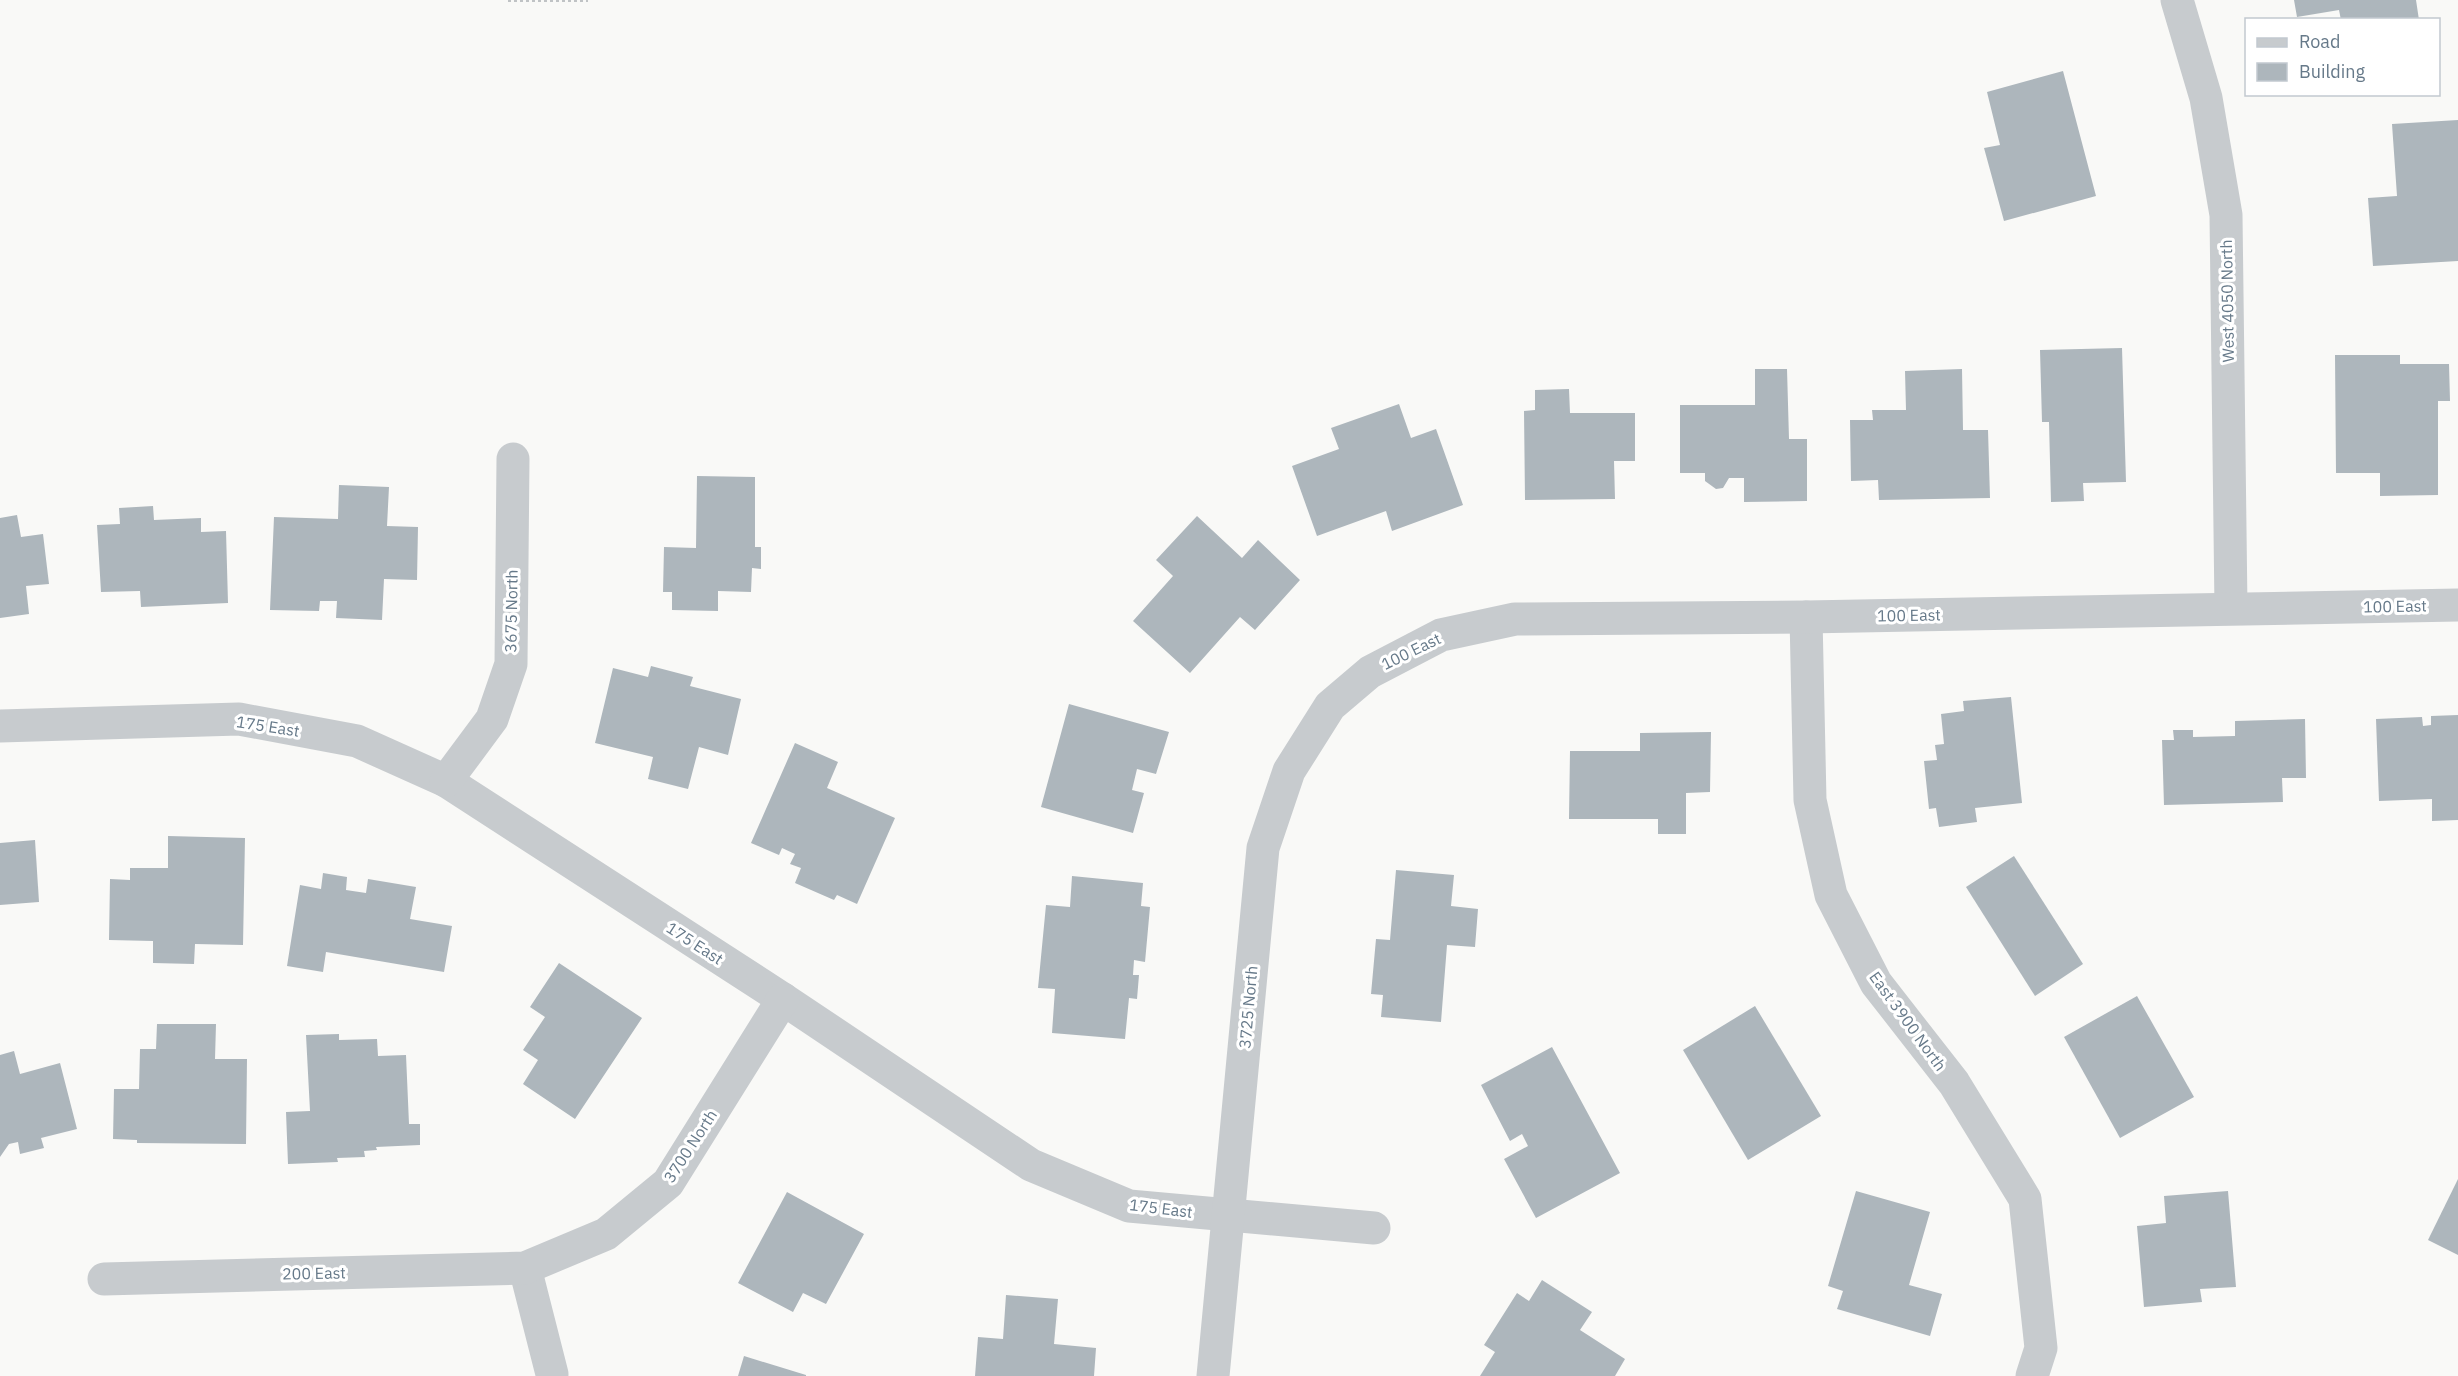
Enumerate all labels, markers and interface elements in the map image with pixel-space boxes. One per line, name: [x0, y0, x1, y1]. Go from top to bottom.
legend: [2245, 18, 2440, 96]
text: Road: [2299, 30, 2340, 53]
text: Building: [2299, 60, 2366, 83]
street label: West 4050 North: [2216, 239, 2238, 363]
street label: 3675 North: [500, 569, 522, 653]
street label: 100 East: [2363, 595, 2427, 617]
street label: 100 East: [1877, 604, 1941, 626]
street label: 100 East: [1378, 628, 1444, 674]
street label: 175 East: [235, 711, 301, 741]
street label: 175 East: [663, 917, 727, 969]
street label: 3725 North: [1234, 965, 1262, 1049]
street label: East 3900 North: [1865, 967, 1951, 1075]
street label: 3700 North: [659, 1106, 721, 1186]
street label: 175 East: [1128, 1194, 1194, 1222]
street label: 200 East: [282, 1262, 346, 1284]

